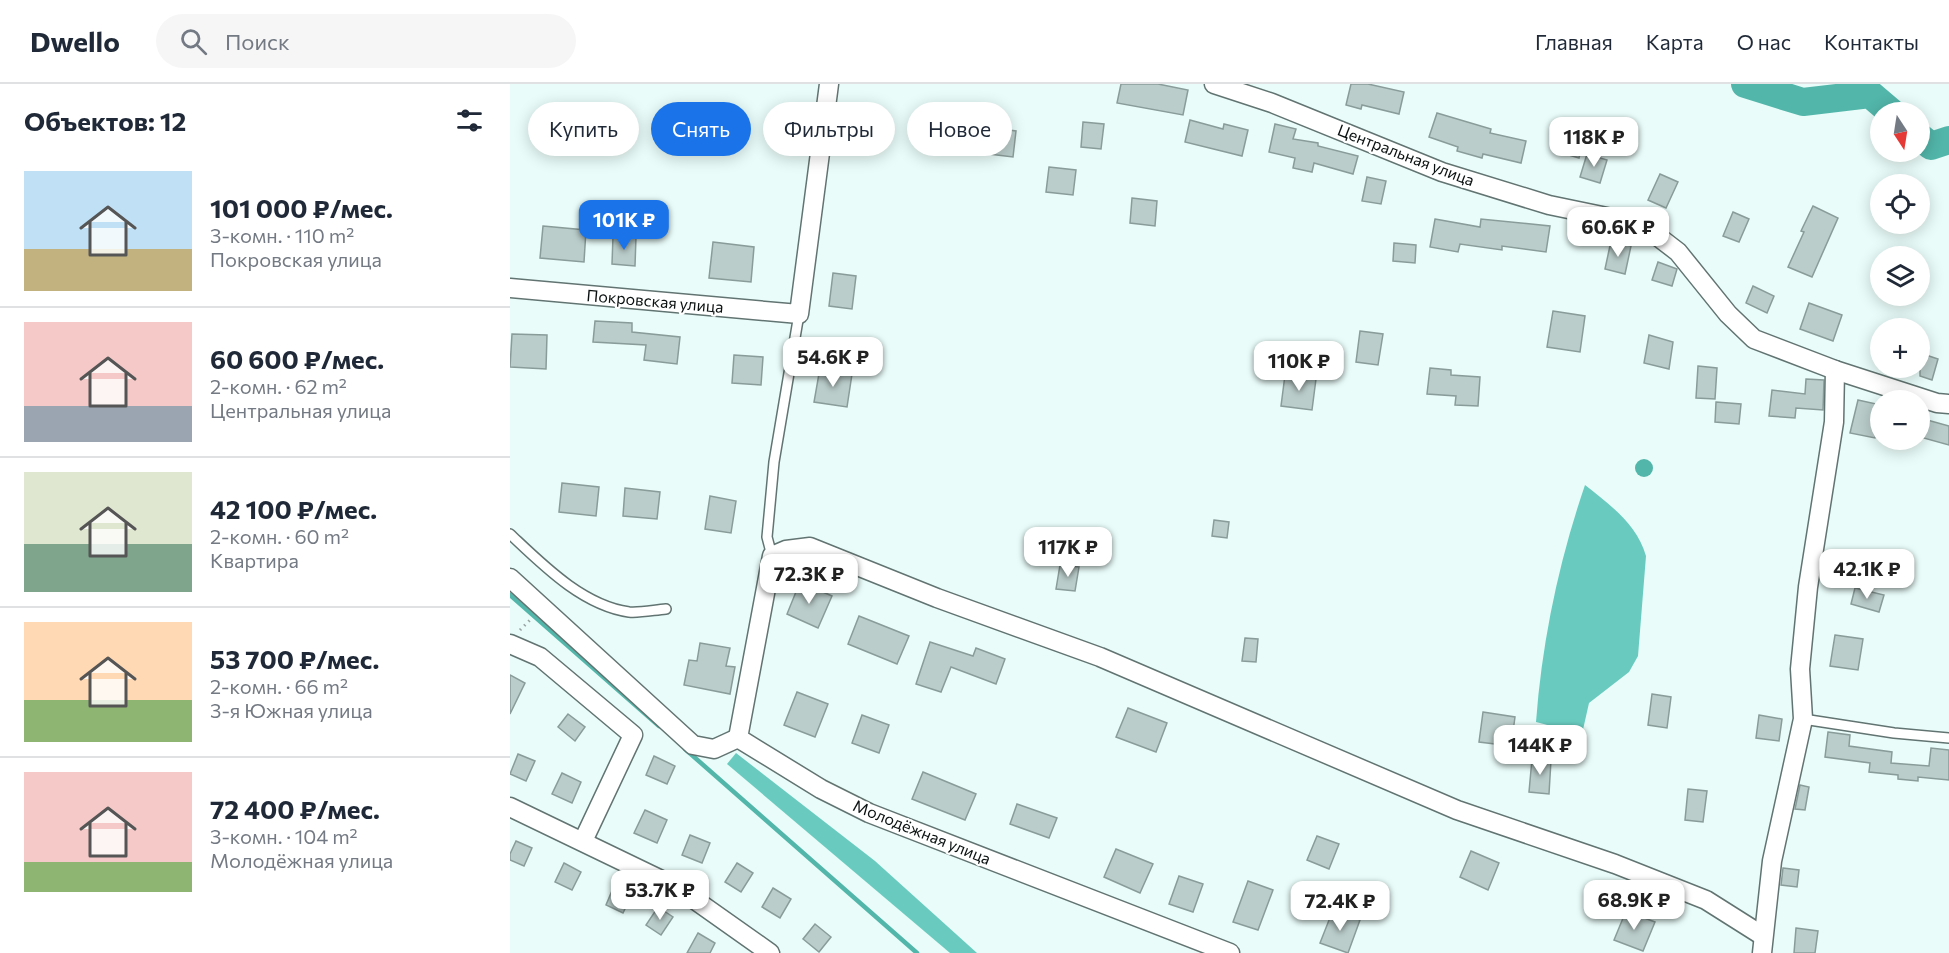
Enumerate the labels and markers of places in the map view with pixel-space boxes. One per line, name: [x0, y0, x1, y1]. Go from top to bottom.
pin: 118K ₽: [1545, 117, 1643, 168]
pin: 101K ₽: [575, 200, 673, 251]
pin: 60.6K ₽: [1563, 207, 1673, 258]
pin: 54.6K ₽: [778, 337, 888, 388]
pin: 110K ₽: [1250, 341, 1348, 392]
pin: 117K ₽: [1019, 527, 1117, 578]
pin: 42.1K ₽: [1812, 549, 1922, 600]
pin: 72.3K ₽: [754, 554, 864, 605]
pin: 144K ₽: [1491, 725, 1589, 776]
pin: 53.7K ₽: [605, 870, 715, 921]
pin: 68.9K ₽: [1579, 880, 1689, 931]
pin: 72.4K ₽: [1285, 881, 1395, 932]

